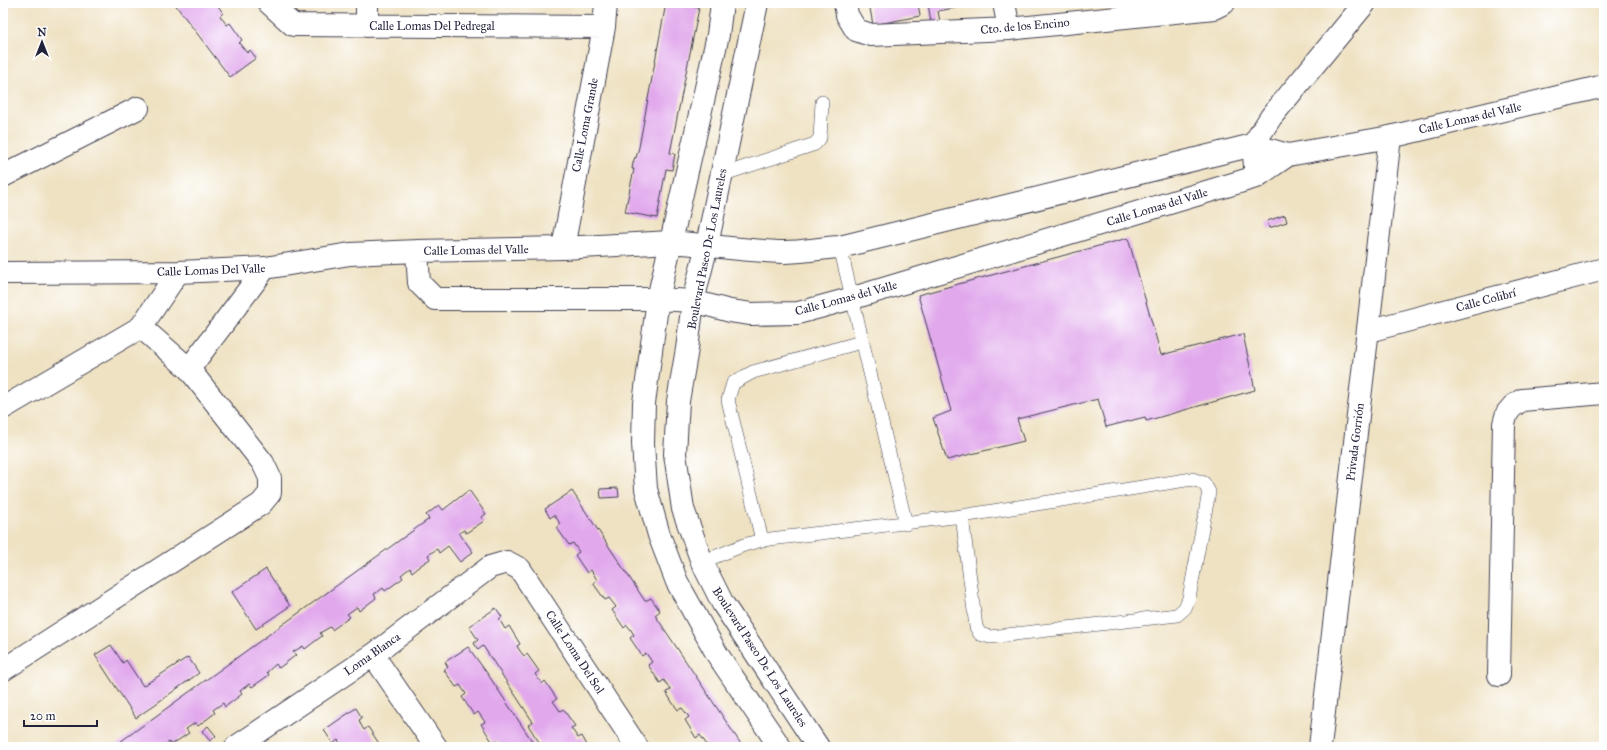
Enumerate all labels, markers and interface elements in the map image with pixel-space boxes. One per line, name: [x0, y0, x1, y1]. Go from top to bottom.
street label: Cto. de los Encino: [980, 15, 1070, 37]
street label: Calle Lomas Del Pedregal: [369, 19, 496, 34]
north arrow: [22, 22, 62, 62]
text: N: [37, 26, 47, 39]
street label: Calle Loma Grande: [569, 77, 601, 173]
street label: Calle Lomas del Valle: [1417, 99, 1523, 137]
street label: Boulevard Paseo De Los Laureles: [685, 167, 729, 331]
street label: Calle Lomas del Valle: [1105, 185, 1209, 229]
street label: Calle Lomas del Valle: [423, 242, 529, 258]
street label: Calle Lomas Del Valle: [156, 261, 266, 279]
street label: Calle Lomas del Valle: [793, 278, 899, 318]
street label: Calle Colibrí: [1454, 285, 1518, 315]
street label: Privada Gorrión: [1343, 402, 1367, 482]
street label: Boulevard Paseo De Los Laureles: [710, 585, 810, 729]
street label: Calle Loma Del Sol: [543, 608, 608, 697]
street label: Loma Blanca: [341, 629, 404, 679]
scale bar: [24, 702, 97, 728]
text: 20 m: [30, 709, 56, 723]

